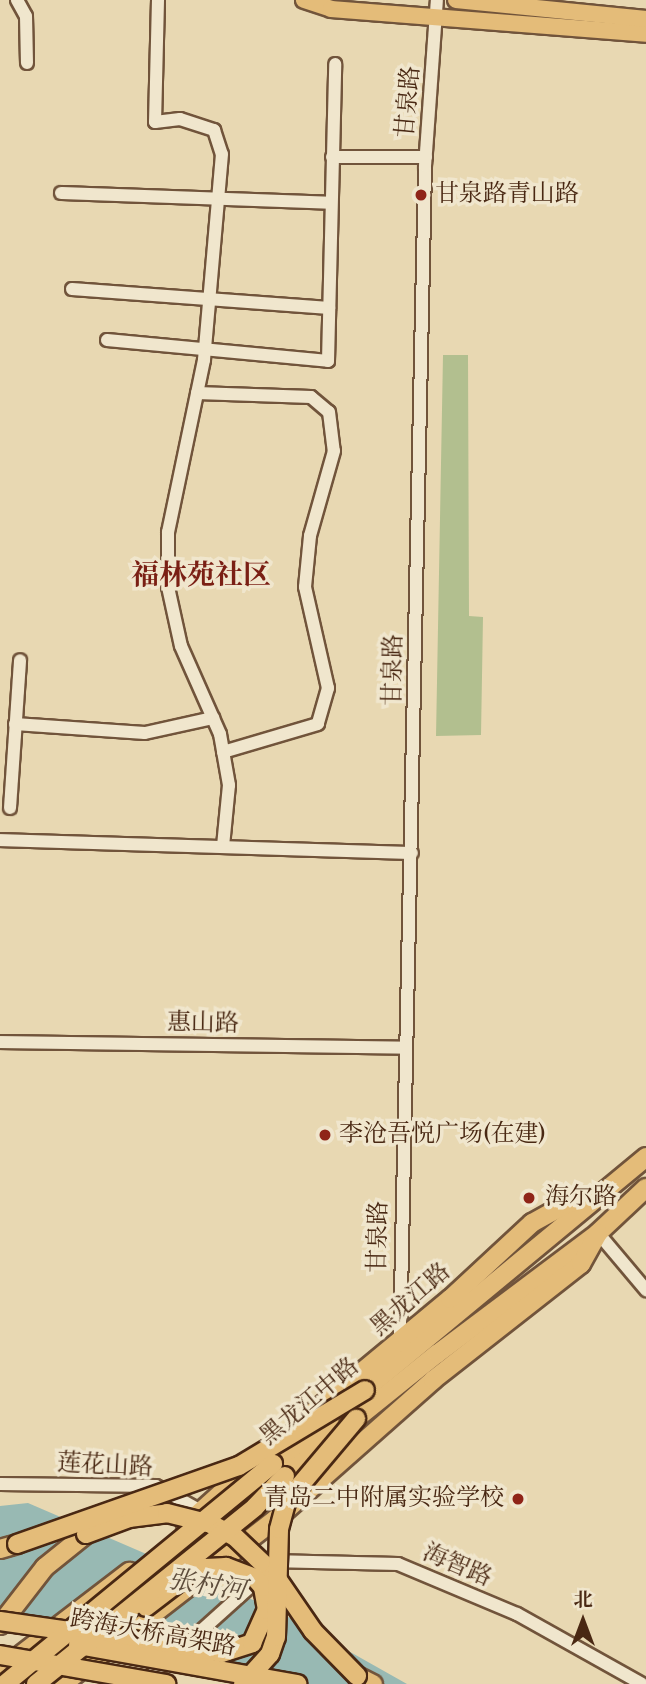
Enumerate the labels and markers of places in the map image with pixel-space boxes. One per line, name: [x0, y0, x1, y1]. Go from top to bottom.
place label: 甘泉路青山路: [435, 181, 579, 209]
marker: 甘泉路青山路: [413, 187, 429, 203]
place label: 李沧吾悦广场(在建): [339, 1121, 546, 1149]
marker: 李沧吾悦广场(在建): [317, 1127, 333, 1143]
place label: 海尔路: [545, 1184, 617, 1212]
marker: 海尔路: [519, 1188, 539, 1208]
place label: 青岛二中附属实验学校: [264, 1485, 504, 1513]
marker: 青岛二中附属实验学校: [510, 1491, 526, 1507]

